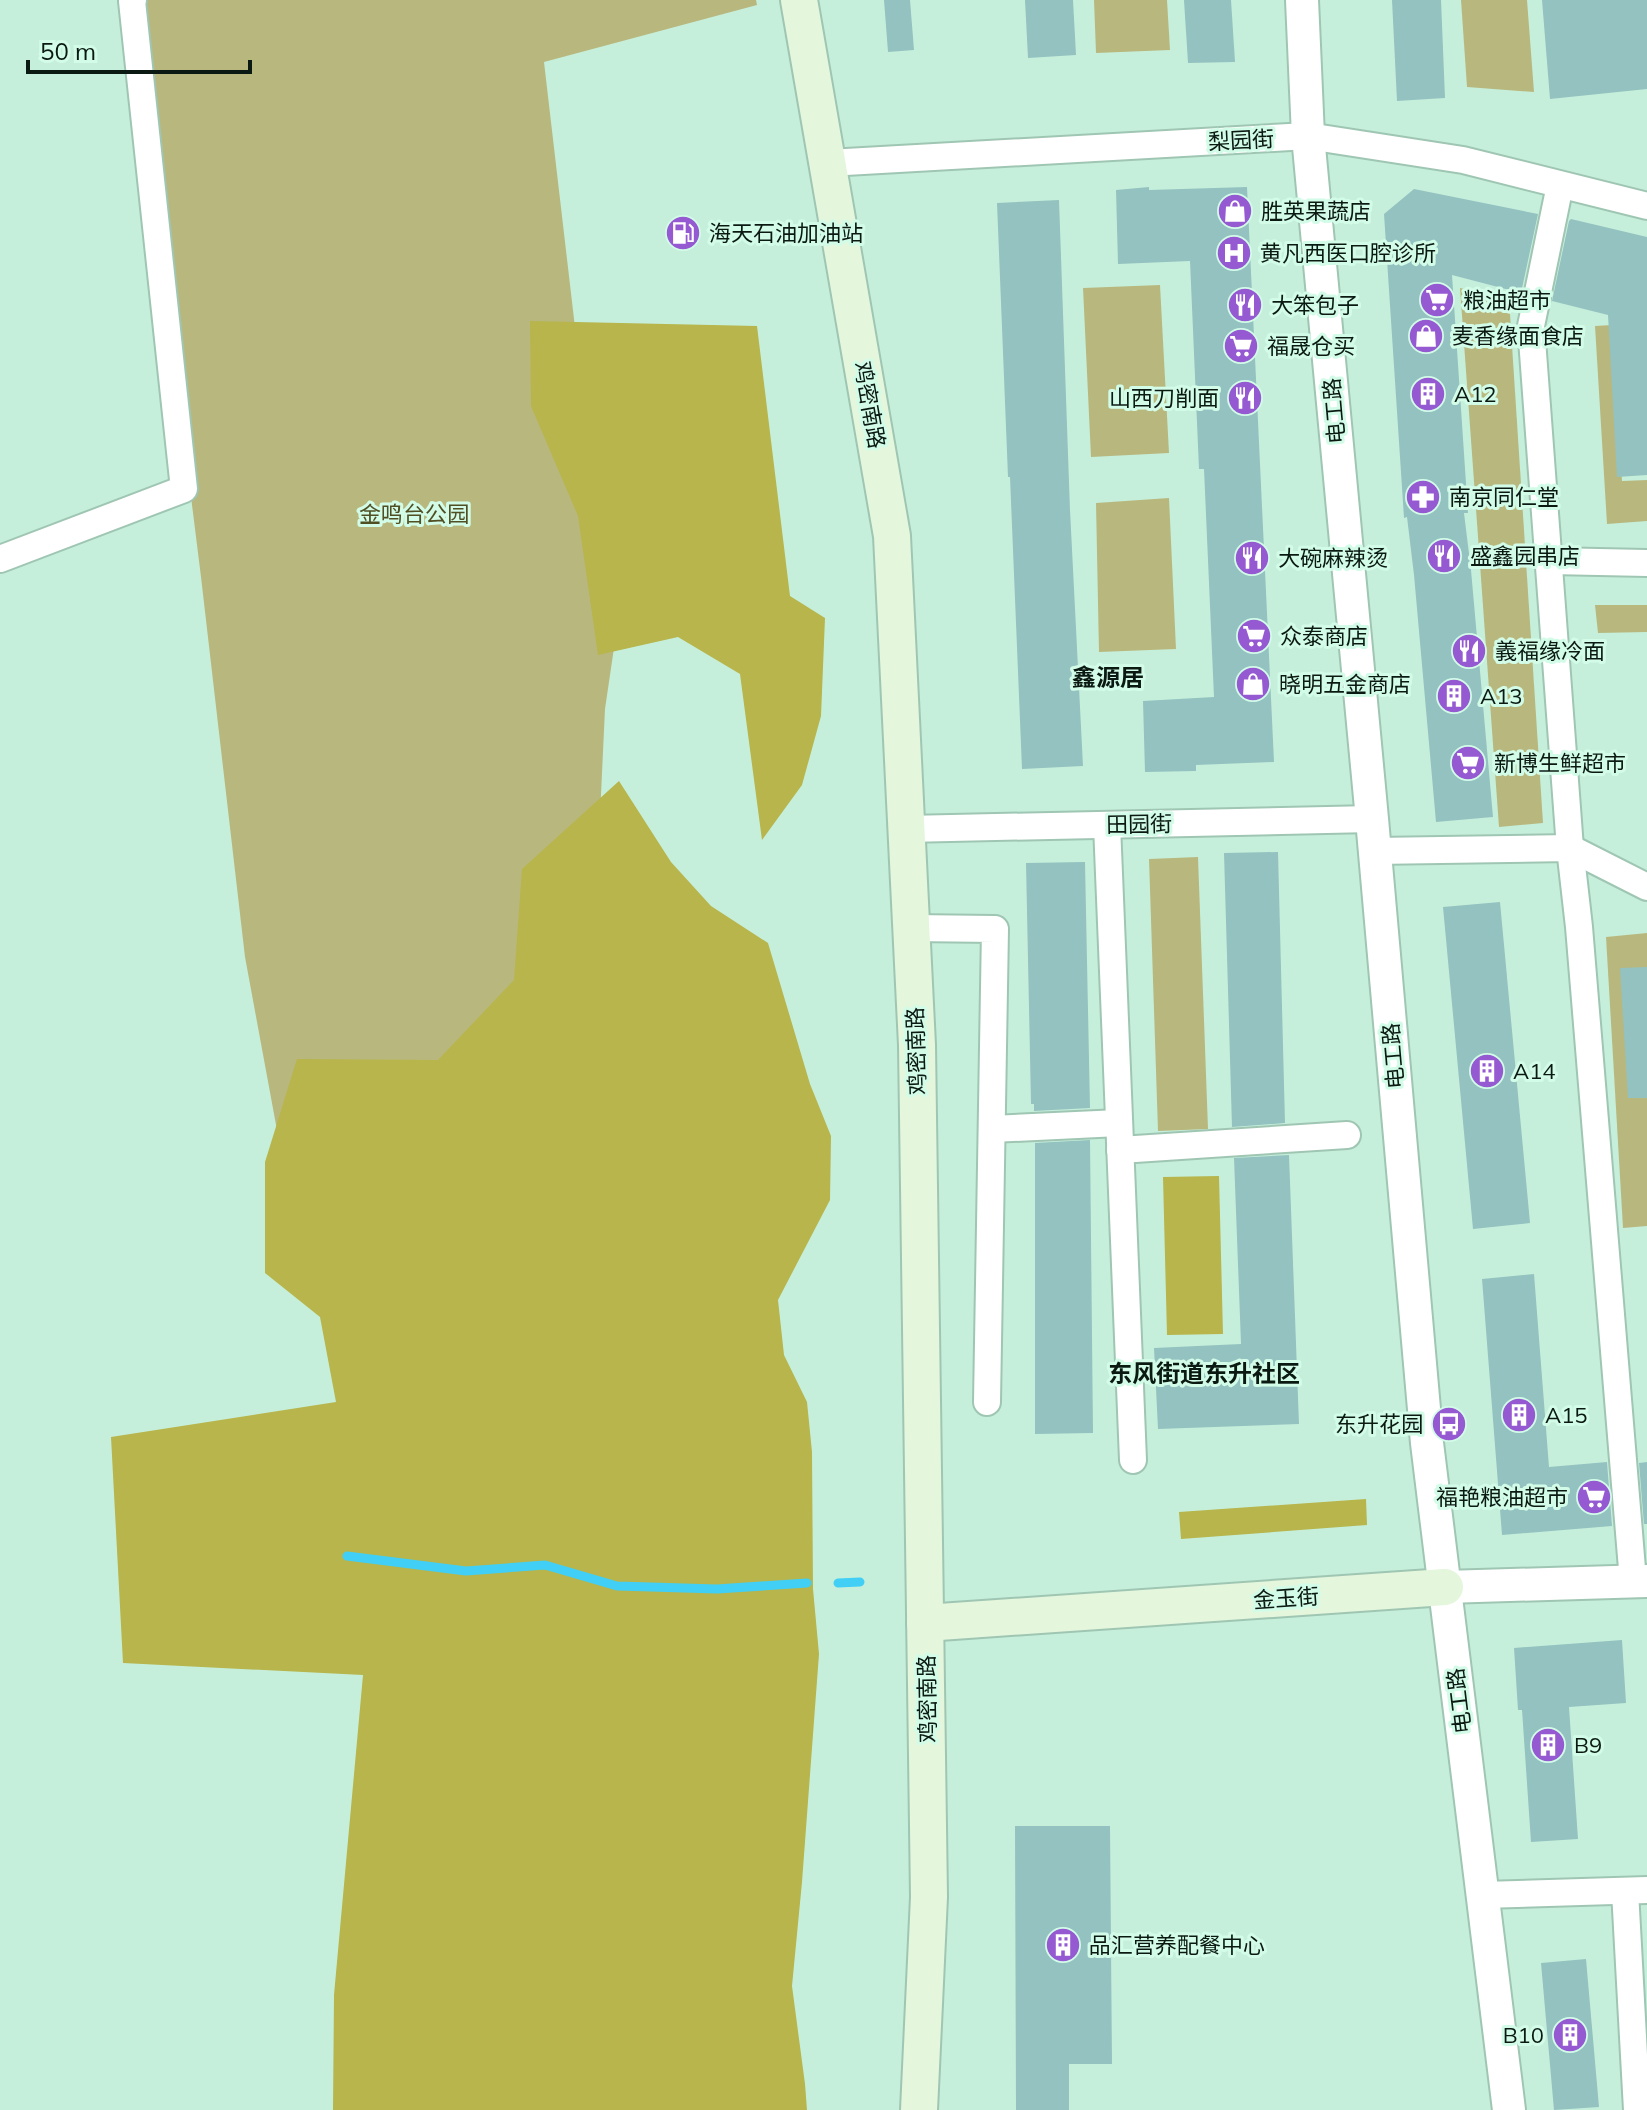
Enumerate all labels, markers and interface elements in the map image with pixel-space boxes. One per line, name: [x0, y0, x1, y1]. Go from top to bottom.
scale bar: [28, 24, 250, 74]
text: 50 m: [40, 36, 96, 66]
street label: 梨园街: [1207, 124, 1275, 156]
shop icon: 胜英果蔬店: [1216, 192, 1254, 230]
place label: 胜英果蔬店: [1261, 197, 1371, 225]
fuel station icon: 海天石油加油站: [664, 214, 702, 252]
place label: 海天石油加油站: [709, 219, 863, 247]
hospital icon: 黄凡西医口腔诊所: [1215, 234, 1253, 272]
place label: 黄凡西医口腔诊所: [1260, 239, 1436, 267]
supermarket icon: 粮油超市: [1418, 281, 1456, 319]
restaurant icon: 大笨包子: [1226, 286, 1264, 324]
place label: 粮油超市: [1463, 286, 1551, 314]
place label: 大笨包子: [1271, 291, 1359, 319]
shop icon: 麦香缘面食店: [1407, 317, 1445, 355]
place label: 麦香缘面食店: [1452, 322, 1584, 350]
supermarket icon: 福晟仓买: [1222, 327, 1260, 365]
place label: 福晟仓买: [1267, 332, 1355, 360]
street label: 鸡密南路: [849, 359, 891, 451]
building icon: A12: [1409, 375, 1447, 413]
street label: 电工路: [1317, 377, 1351, 445]
restaurant icon: 山西刀削面: [1226, 379, 1264, 417]
place label: A12: [1454, 380, 1497, 408]
place label: 山西刀削面: [1109, 384, 1219, 412]
pharmacy icon: 南京同仁堂: [1404, 478, 1442, 516]
place label: 南京同仁堂: [1449, 483, 1559, 511]
park label: 金鸣台公园: [359, 500, 469, 528]
restaurant icon: 盛鑫园串店: [1425, 537, 1463, 575]
restaurant icon: 大碗麻辣烫: [1233, 539, 1271, 577]
place label: 盛鑫园串店: [1470, 542, 1580, 570]
place label: 大碗麻辣烫: [1278, 544, 1388, 572]
supermarket icon: 众泰商店: [1235, 617, 1273, 655]
place label: 众泰商店: [1280, 622, 1368, 650]
restaurant icon: 義福缘冷面: [1450, 632, 1488, 670]
place label: 義福缘冷面: [1495, 637, 1605, 665]
district label: 鑫源居: [1072, 662, 1144, 692]
shop icon: 晓明五金商店: [1234, 665, 1272, 703]
place label: 晓明五金商店: [1279, 670, 1411, 698]
building icon: A13: [1435, 677, 1473, 715]
place label: A13: [1480, 682, 1523, 710]
supermarket icon: 新博生鲜超市: [1449, 744, 1487, 782]
place label: 新博生鲜超市: [1494, 749, 1626, 777]
street label: 田园街: [1106, 809, 1172, 839]
street label: 鸡密南路: [900, 1007, 932, 1095]
street label: 电工路: [1376, 1022, 1410, 1090]
building icon: A14: [1468, 1052, 1506, 1090]
place label: A14: [1513, 1057, 1556, 1085]
district label: 东风街道东升社区: [1108, 1358, 1300, 1388]
building icon: A15: [1500, 1396, 1538, 1434]
place label: A15: [1545, 1401, 1588, 1429]
bus stop icon: 东升花园: [1430, 1405, 1468, 1443]
place label: 东升花园: [1335, 1410, 1423, 1438]
supermarket icon: 福艳粮油超市: [1575, 1478, 1613, 1516]
place label: 福艳粮油超市: [1436, 1483, 1568, 1511]
street label: 金玉街: [1252, 1582, 1320, 1614]
street label: 鸡密南路: [912, 1655, 942, 1743]
street label: 电工路: [1441, 1667, 1477, 1735]
building icon: B9: [1529, 1726, 1567, 1764]
place label: B9: [1574, 1731, 1602, 1759]
building icon: 品汇营养配餐中心: [1044, 1926, 1082, 1964]
place label: 品汇营养配餐中心: [1089, 1931, 1265, 1959]
building icon: B10: [1551, 2016, 1589, 2054]
place label: B10: [1503, 2021, 1544, 2049]

